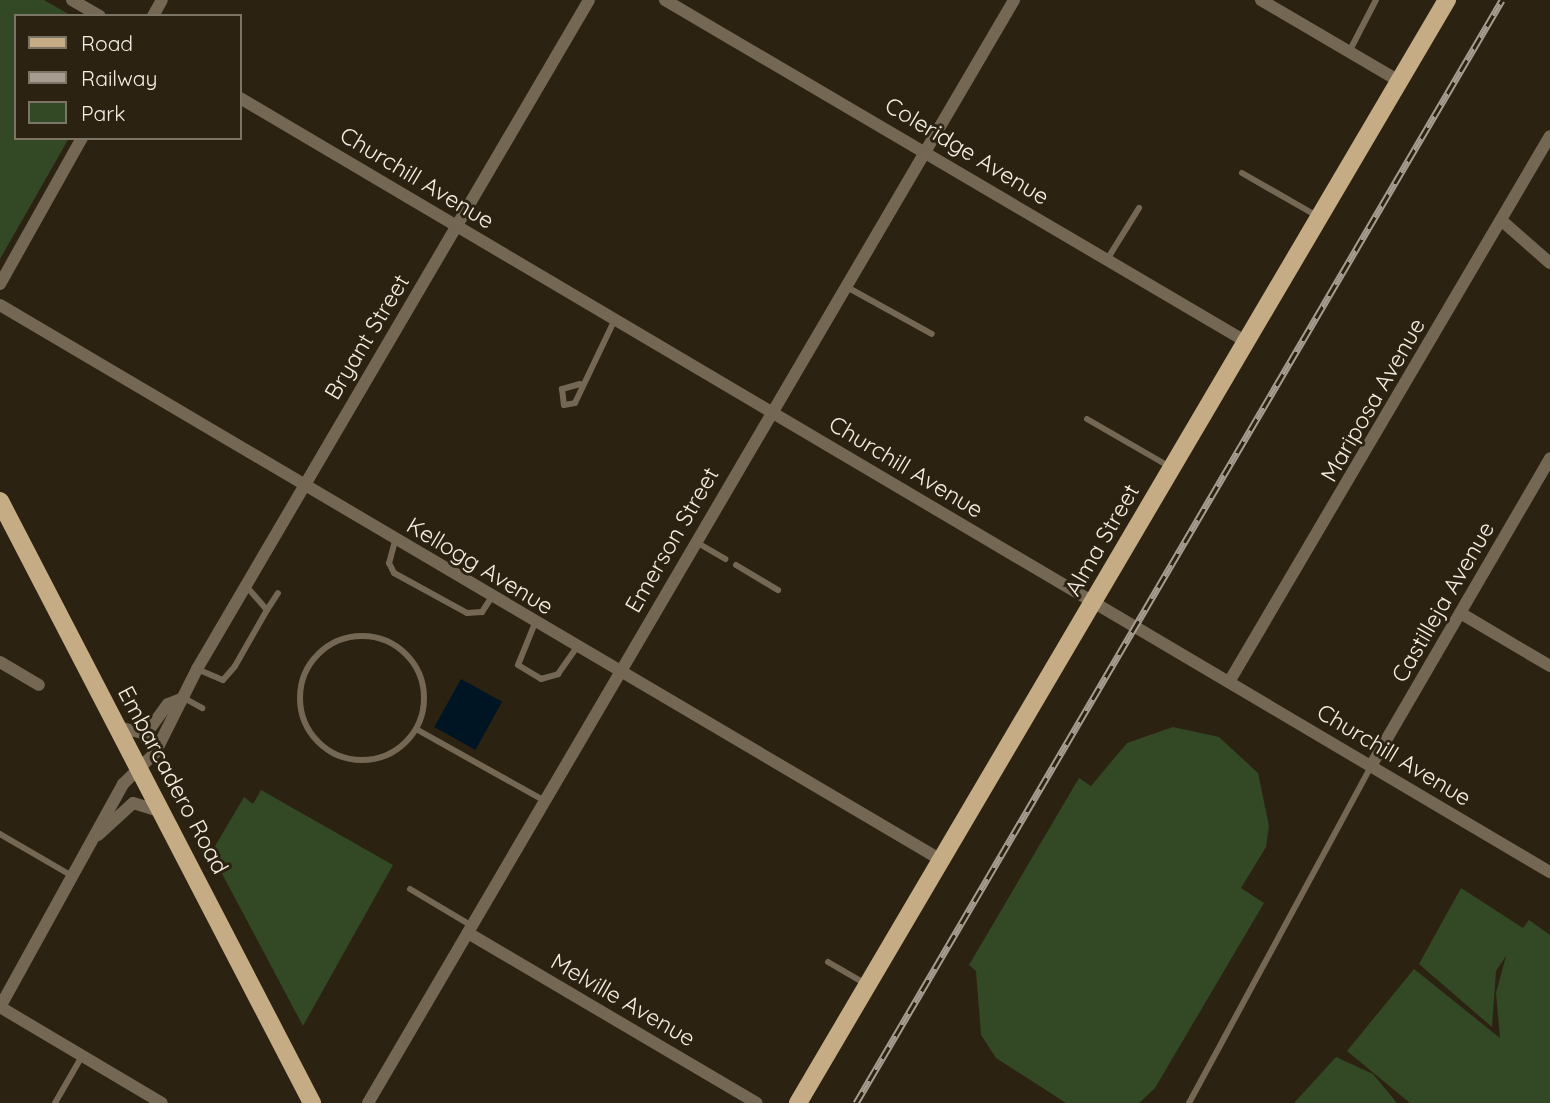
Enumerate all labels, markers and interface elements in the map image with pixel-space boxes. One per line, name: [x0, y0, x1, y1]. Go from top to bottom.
legend: [14, 14, 242, 140]
text: Road: [81, 30, 133, 56]
text: Railway: [81, 65, 157, 91]
street label: Coleridge Avenue: [880, 91, 1054, 211]
text: Park: [81, 100, 125, 126]
street label: Churchill Avenue: [335, 121, 499, 235]
street label: Bryant Street: [319, 269, 415, 405]
street label: Mariposa Avenue: [1315, 313, 1431, 487]
street label: Churchill Avenue: [824, 410, 988, 524]
street label: Emerson Street: [619, 463, 725, 617]
street label: Alma Street: [1059, 479, 1145, 601]
street label: Kellogg Avenue: [402, 511, 558, 621]
street label: Castilleja Avenue: [1386, 517, 1500, 687]
street label: Embarcadero Road: [112, 681, 234, 879]
street label: Churchill Avenue: [1312, 698, 1476, 812]
street label: Melville Avenue: [546, 948, 700, 1052]

